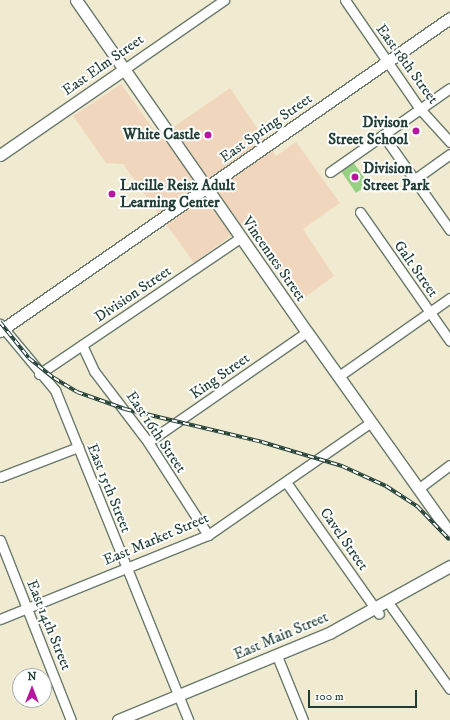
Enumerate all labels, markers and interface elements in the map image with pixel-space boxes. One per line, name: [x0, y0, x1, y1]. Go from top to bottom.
street label: East 18th Street: [372, 21, 442, 107]
street label: East Elm Street: [59, 30, 147, 100]
street label: East Spring Street: [216, 89, 316, 167]
place label: Divison Street School: [328, 113, 408, 148]
place label: White Castle: [123, 126, 200, 144]
marker: Divison Street School: [411, 126, 421, 136]
marker: White Castle: [203, 130, 213, 140]
place label: Division Street Park: [363, 159, 430, 194]
marker: Division Street Park: [350, 172, 360, 182]
place label: Lucille Reisz Adult Learning Center: [120, 176, 235, 211]
marker: Lucille Reisz Adult Learning Center: [107, 189, 117, 199]
street label: Vincennes Street: [238, 213, 310, 305]
street label: Galt Street: [390, 237, 442, 301]
street label: Division Street: [91, 262, 175, 326]
street label: King Street: [187, 349, 253, 403]
street label: East 16th Street: [122, 388, 190, 476]
street label: East 15th Street: [83, 441, 135, 535]
street label: Cavel Street: [316, 504, 372, 574]
street label: East Market Street: [101, 509, 211, 569]
street label: East 14th Street: [23, 577, 75, 673]
street label: East Main Street: [231, 608, 331, 664]
north arrow: [12, 668, 52, 708]
text: N: [27, 670, 37, 684]
scale bar: [310, 682, 419, 708]
text: 100 m: [315, 689, 344, 704]

